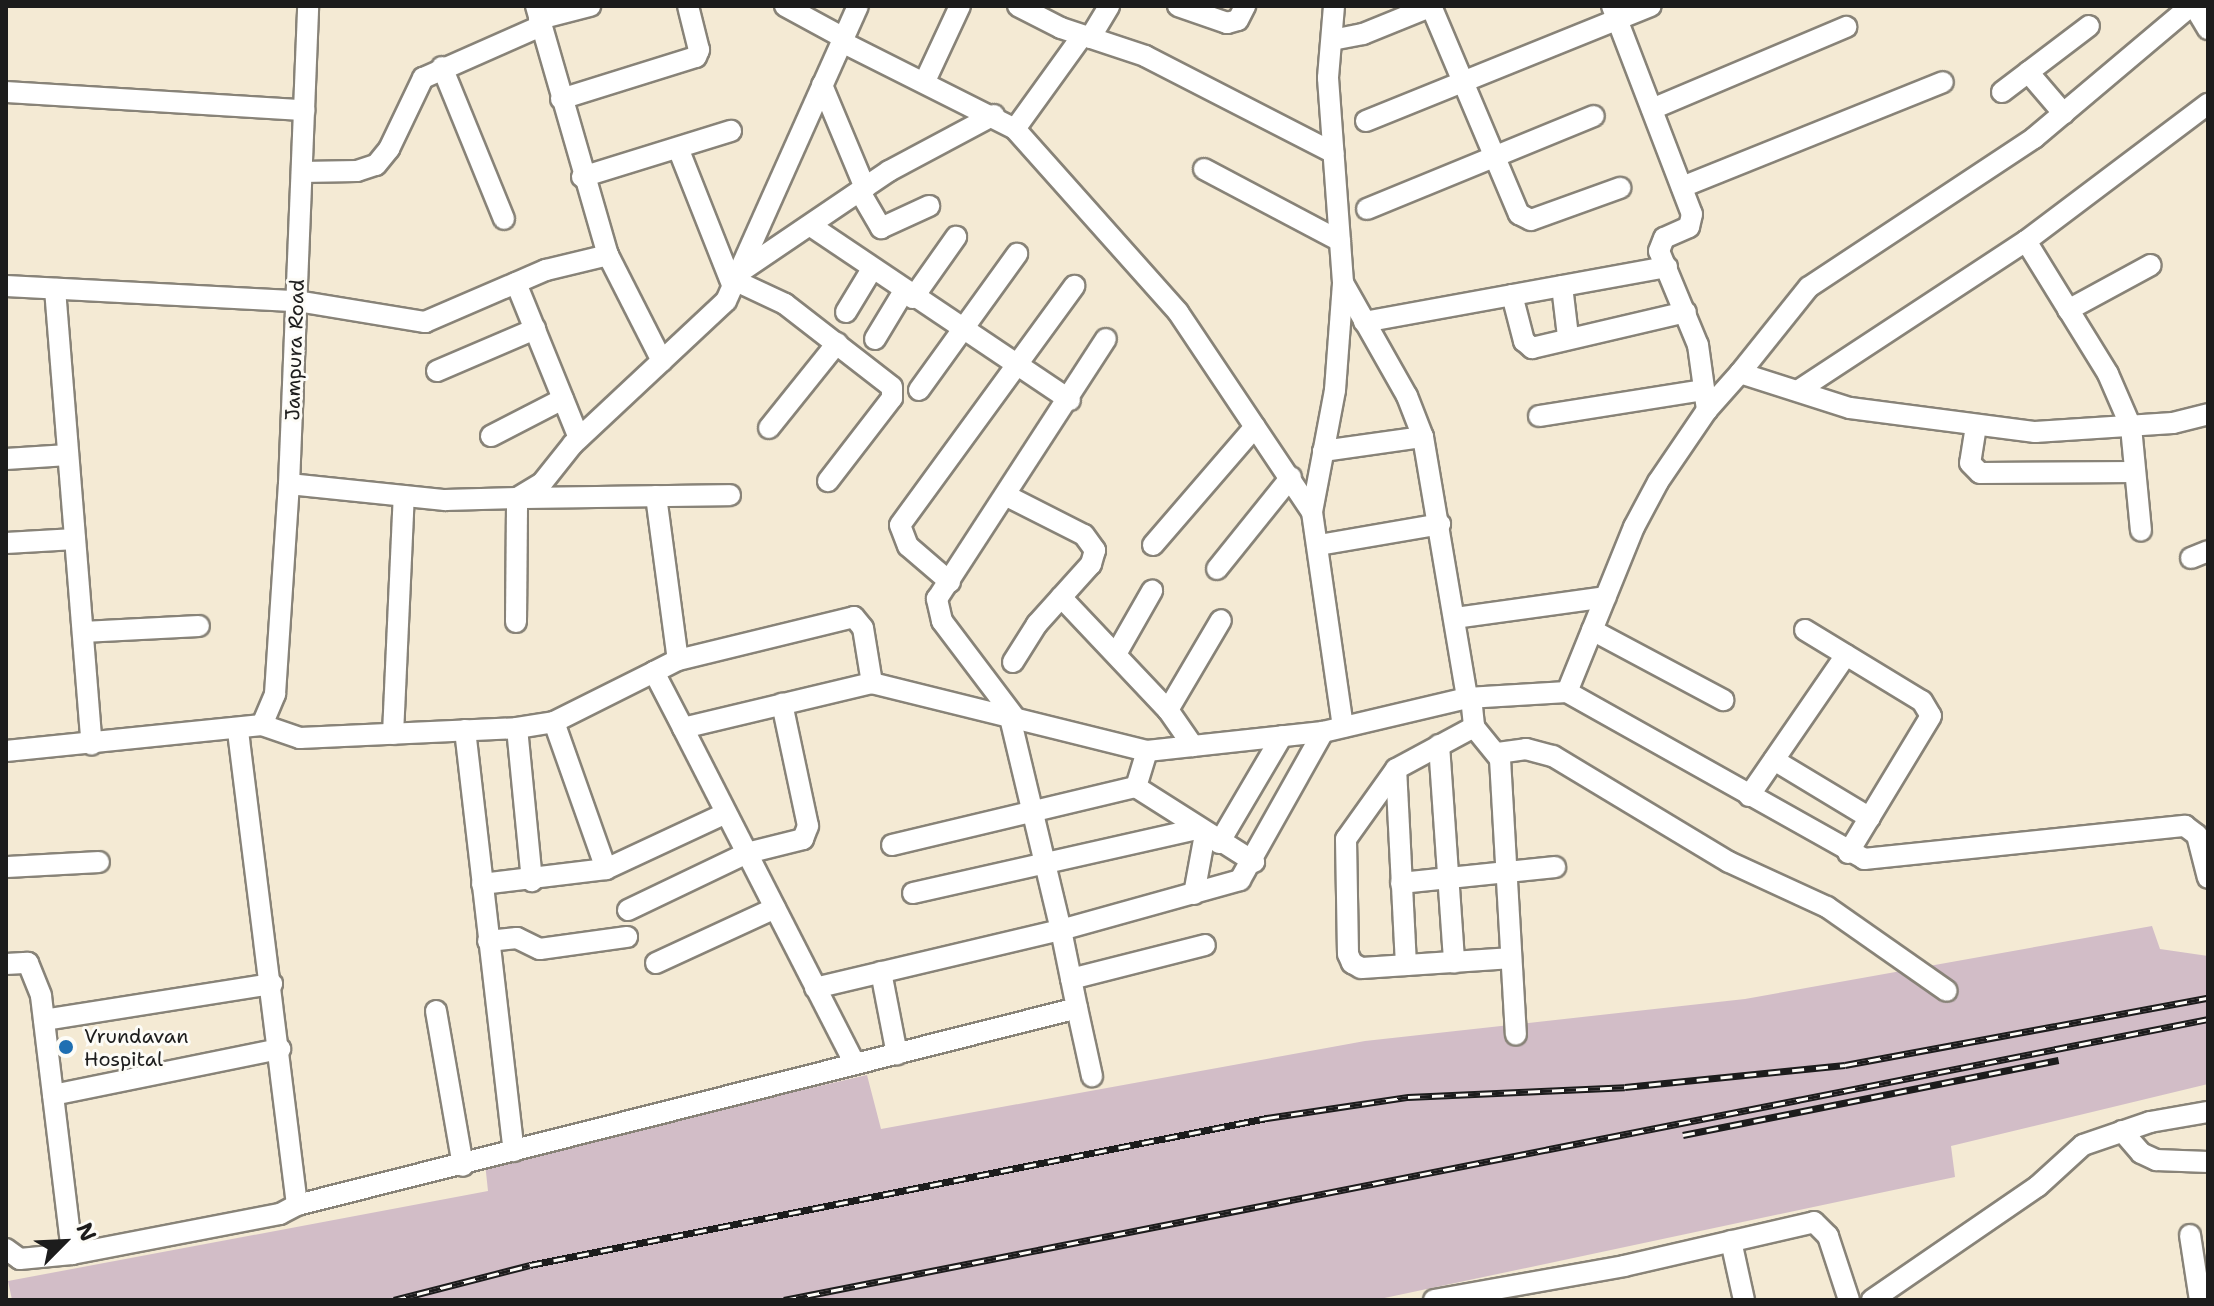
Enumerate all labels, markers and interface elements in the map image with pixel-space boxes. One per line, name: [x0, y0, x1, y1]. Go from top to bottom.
street label: Jampura Road: [281, 279, 309, 421]
place label: Vrundavan Hospital: [84, 1024, 188, 1071]
marker: Vrundavan Hospital: [55, 1036, 77, 1058]
north arrow: [24, 1202, 104, 1282]
text: N: [70, 1218, 103, 1246]

